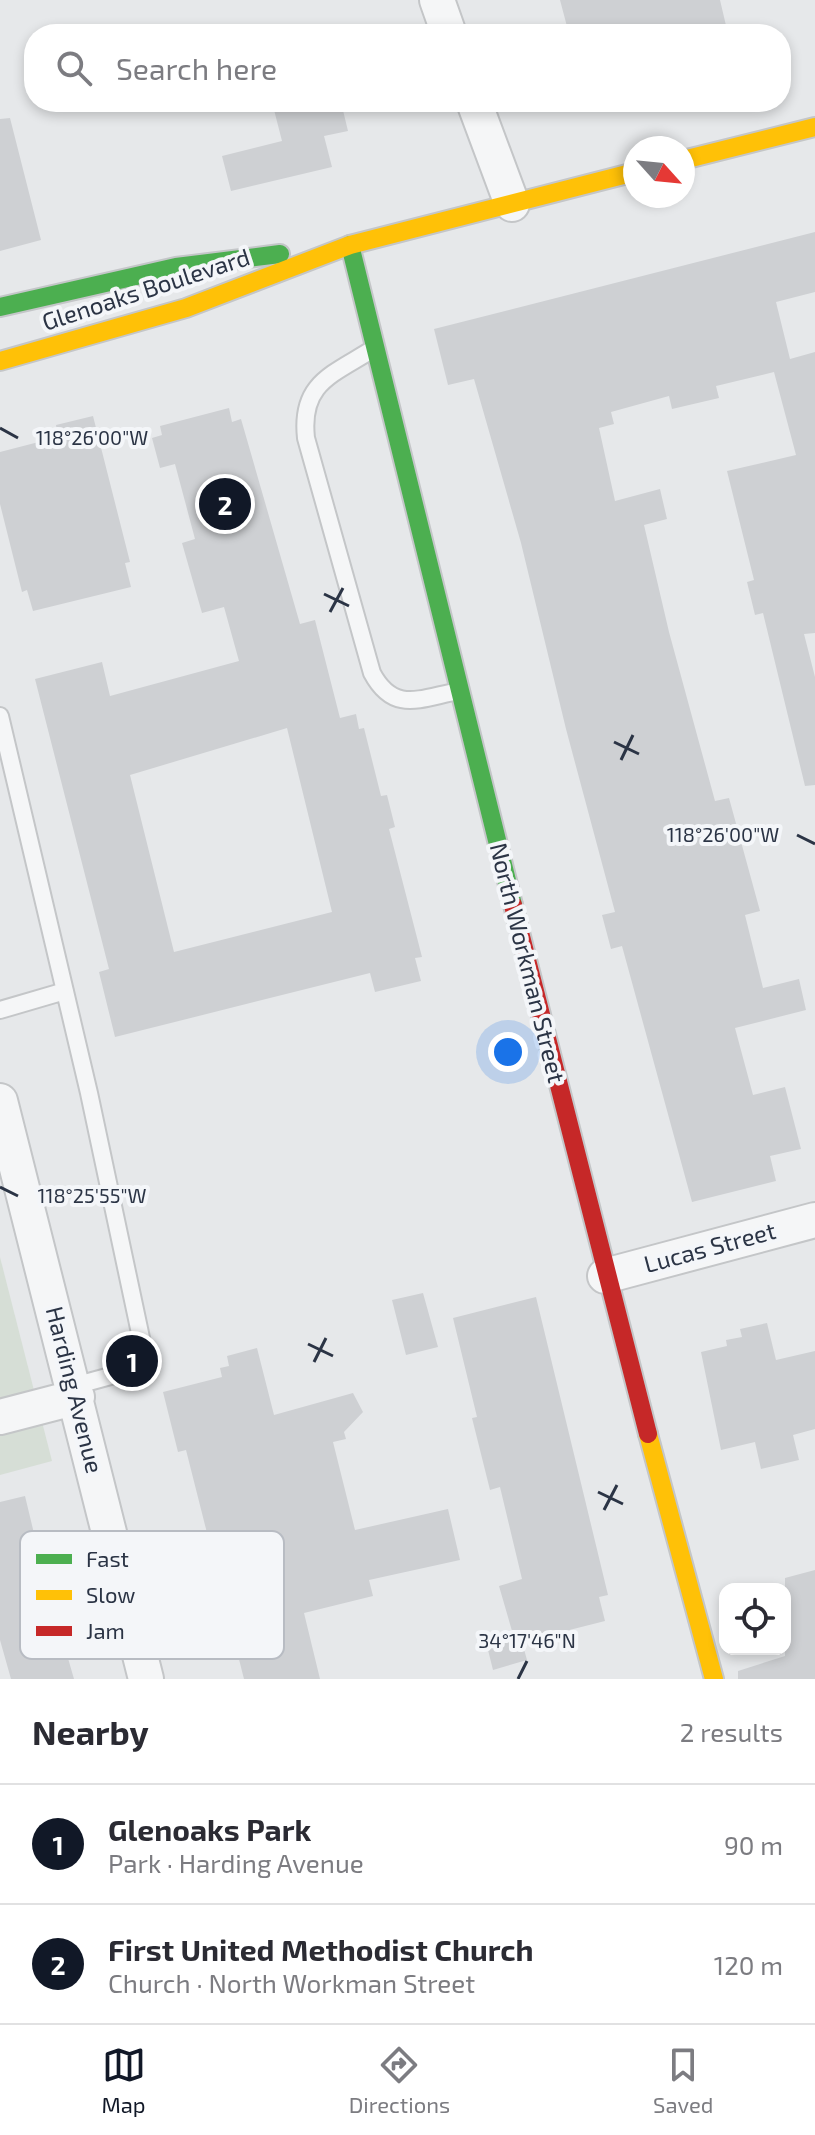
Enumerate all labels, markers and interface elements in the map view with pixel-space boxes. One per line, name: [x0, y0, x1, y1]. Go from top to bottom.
search box: [24, 24, 791, 112]
icon: search: [52, 46, 96, 90]
text: Search here: [116, 50, 277, 86]
north arrow: [623, 136, 695, 208]
street label: Glenoaks Boulevard: [38, 241, 253, 336]
text: 118°26'00"W: [36, 425, 148, 449]
pin: 2: [199, 474, 251, 534]
text: 118°26'00"W: [667, 822, 779, 846]
street label: North Workman Street: [485, 840, 572, 1086]
your location: [488, 1032, 528, 1072]
text: 118°25'55"W: [38, 1183, 146, 1207]
street label: Lucas Street: [641, 1215, 779, 1278]
street label: Harding Avenue: [41, 1303, 110, 1476]
pin: 1: [106, 1331, 158, 1391]
legend: [20, 1531, 284, 1659]
text: Fast: [86, 1545, 129, 1571]
text: Slow: [86, 1581, 135, 1607]
map controls: [719, 1583, 791, 1655]
button: locate: [719, 1583, 791, 1655]
text: Jam: [86, 1617, 125, 1643]
text: 34°17'46"N: [478, 1628, 576, 1652]
text: Nearby: [32, 1711, 149, 1752]
text: 2 results: [680, 1716, 783, 1747]
text: Glenoaks Park: [108, 1811, 311, 1847]
text: 1: [52, 1829, 64, 1860]
text: 90 m: [724, 1829, 783, 1860]
text: Park · Harding Avenue: [108, 1847, 364, 1878]
text: First United Methodist Church: [108, 1931, 534, 1967]
text: 2: [50, 1949, 66, 1980]
text: 120 m: [714, 1949, 783, 1980]
text: Church · North Workman Street: [108, 1967, 475, 1998]
tab: Map: [102, 2043, 146, 2117]
tab: Directions: [349, 2043, 450, 2117]
tab: Saved: [653, 2043, 713, 2117]

